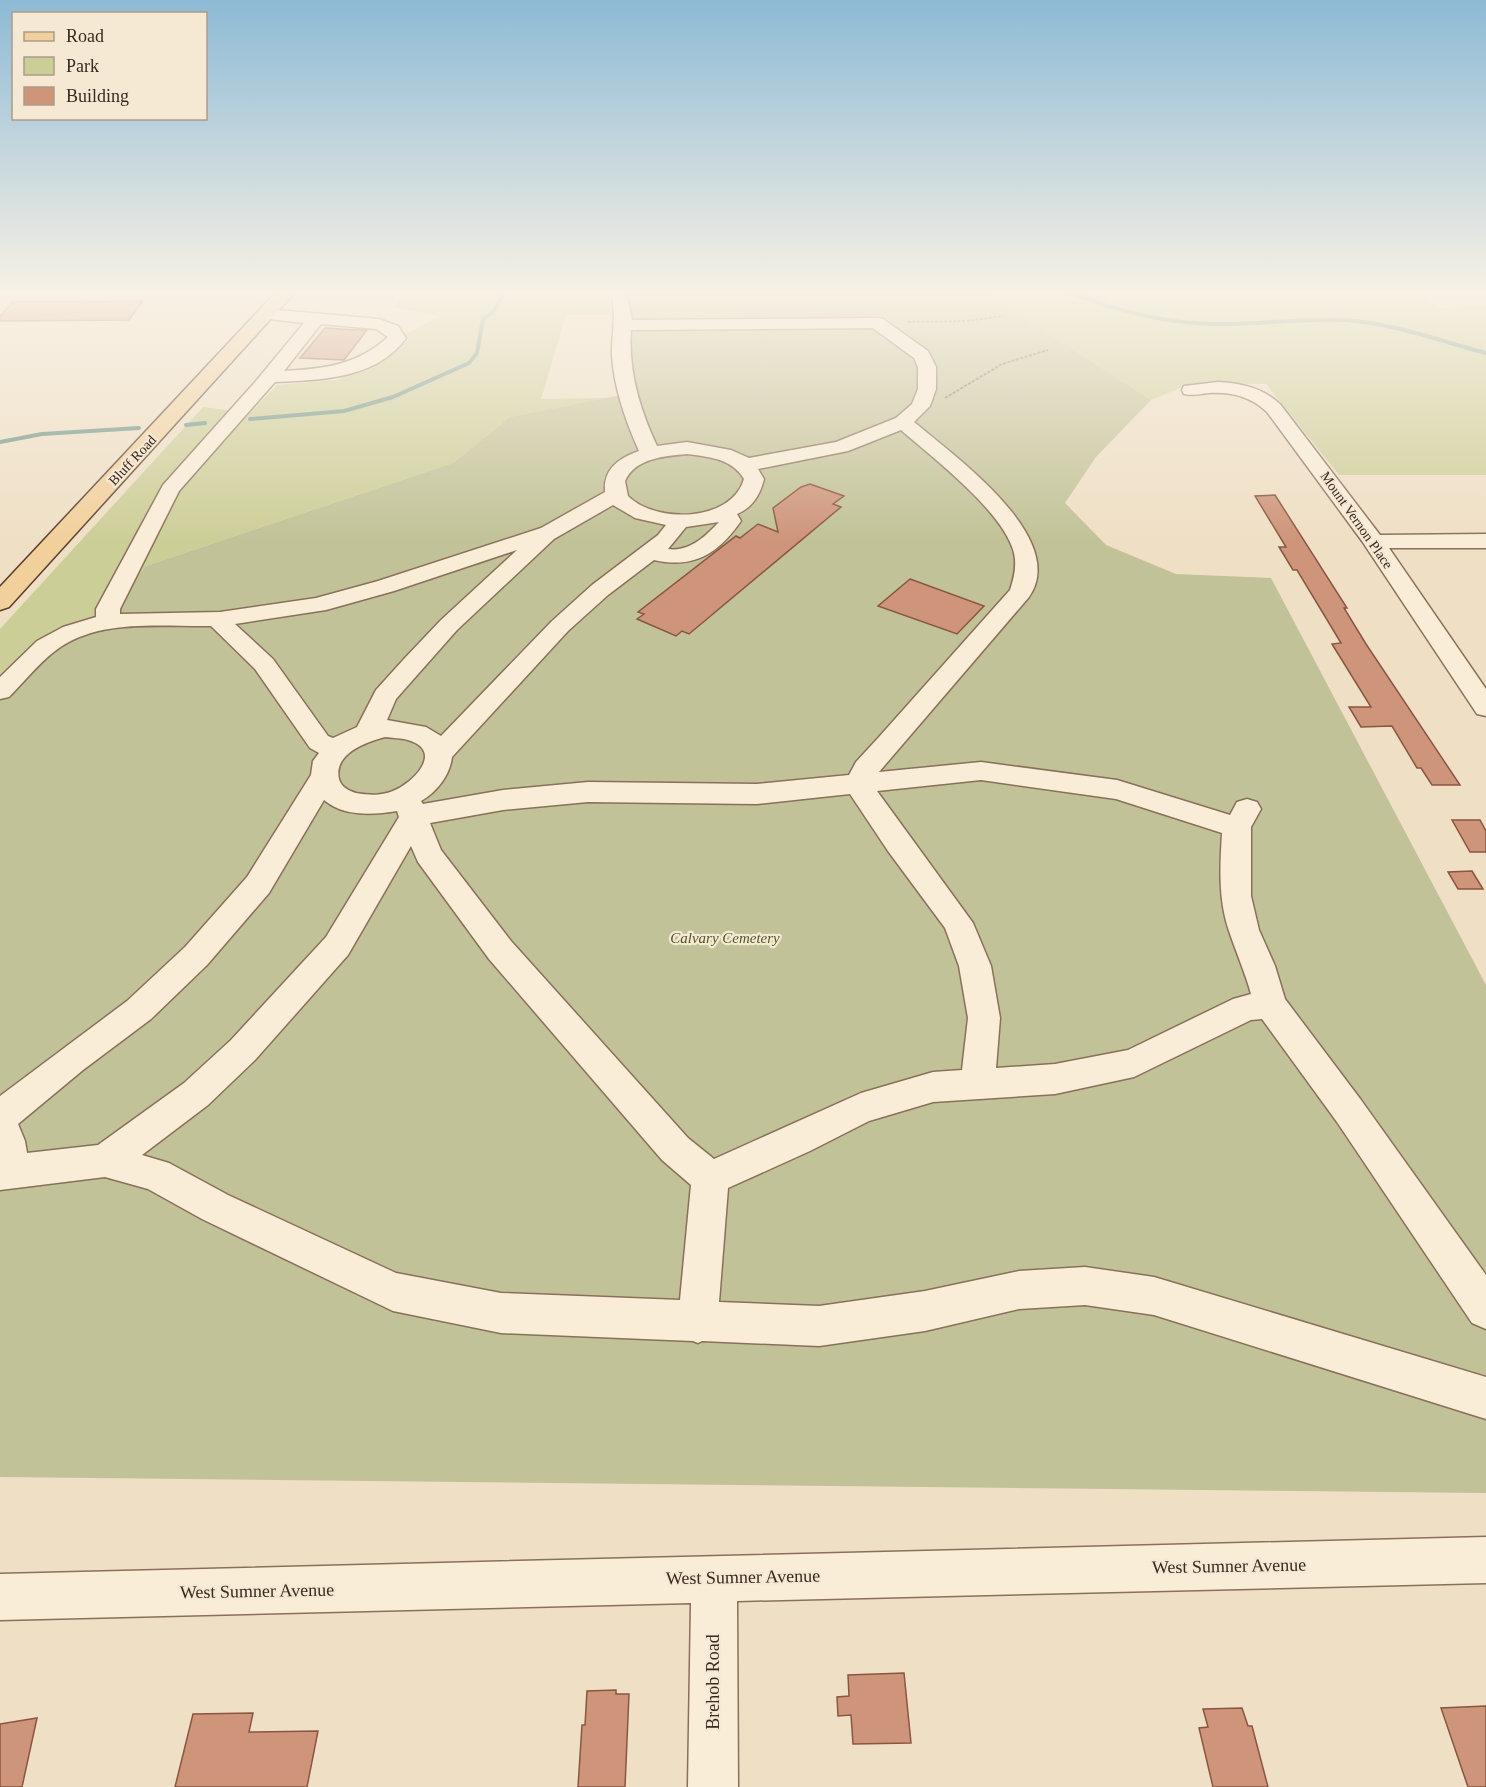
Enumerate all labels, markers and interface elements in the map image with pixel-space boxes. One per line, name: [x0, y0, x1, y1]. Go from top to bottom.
legend: [12, 12, 207, 120]
text: Road: [66, 26, 104, 46]
text: Park: [66, 56, 99, 76]
text: Building: [66, 86, 129, 106]
street label: Bluff Road: [106, 432, 159, 488]
street label: Mount Vernon Place: [1318, 469, 1396, 572]
park label: Calvary Cemetery: [670, 930, 780, 946]
street label: West Sumner Avenue: [1152, 1555, 1306, 1577]
street label: West Sumner Avenue: [666, 1566, 820, 1588]
street label: West Sumner Avenue: [180, 1580, 334, 1602]
street label: Brehob Road: [703, 1634, 723, 1730]

